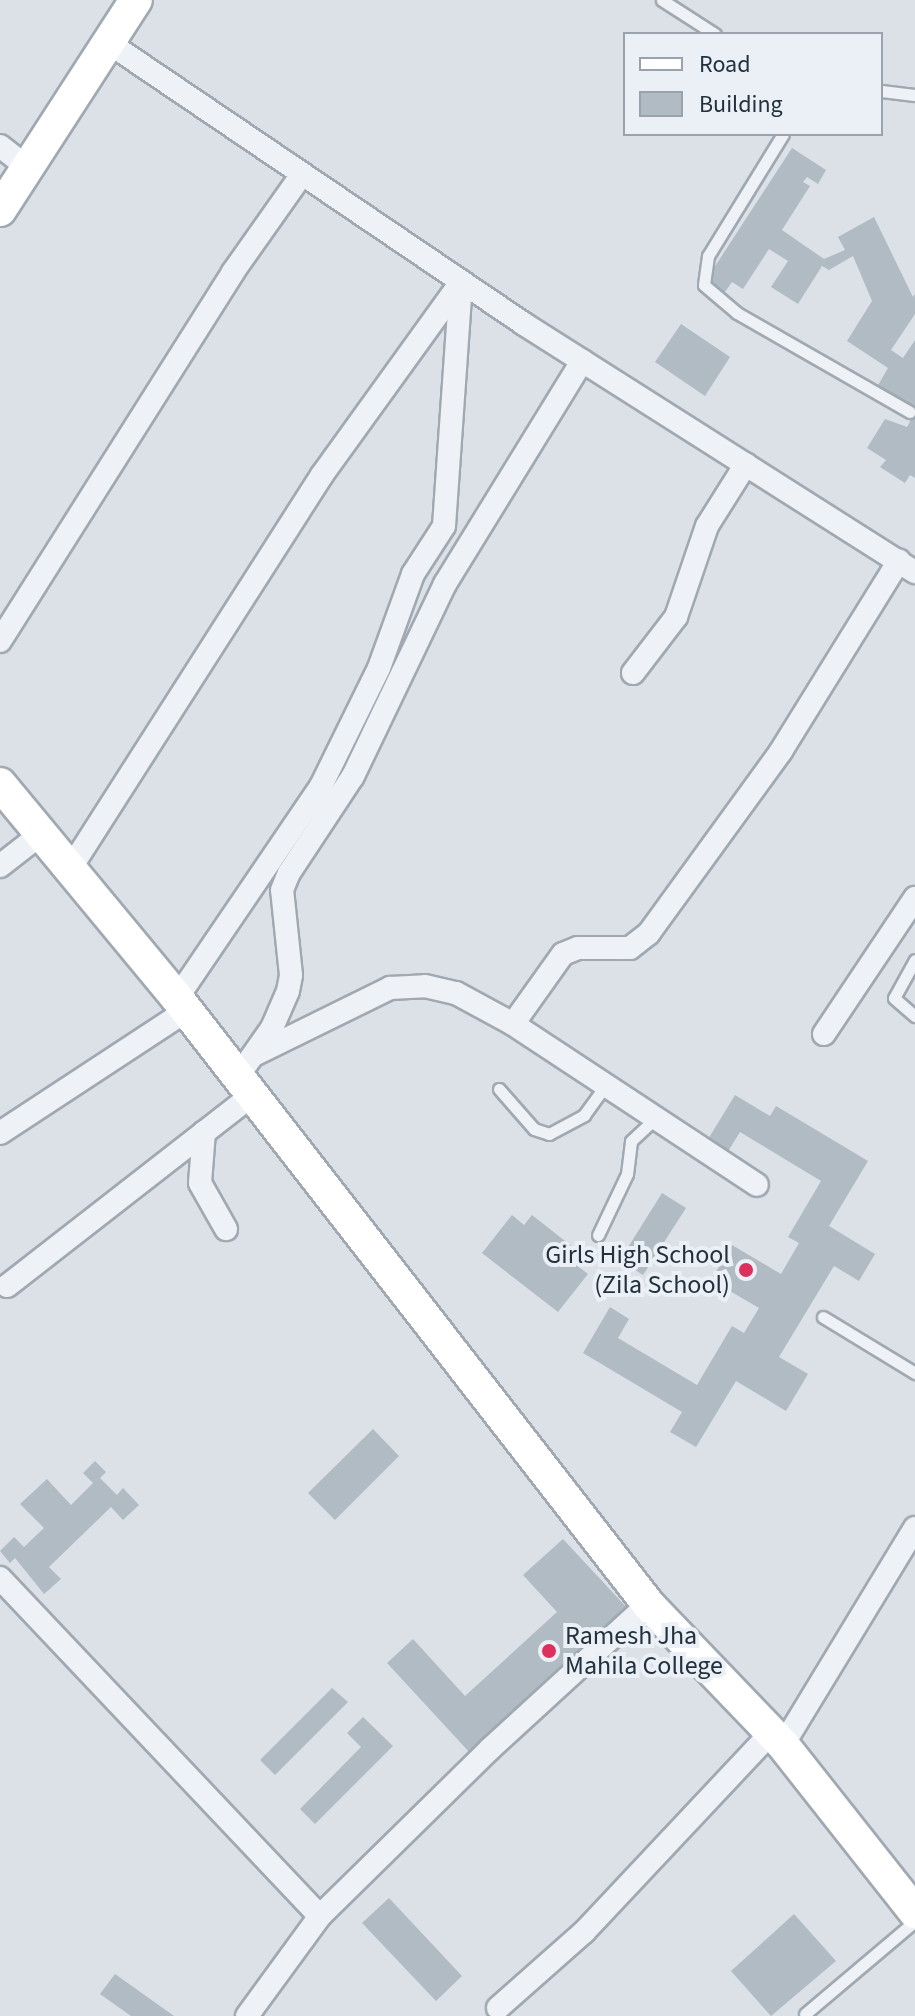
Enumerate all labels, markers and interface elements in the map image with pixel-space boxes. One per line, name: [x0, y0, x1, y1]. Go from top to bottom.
legend: [623, 32, 883, 136]
text: Road: [699, 47, 751, 82]
text: Building: [699, 87, 783, 122]
place label: Girls High School (Zila School): [545, 1239, 730, 1300]
marker: Girls High School (Zila School): [737, 1261, 755, 1279]
place label: Ramesh Jha Mahila College: [565, 1620, 723, 1682]
marker: Ramesh Jha Mahila College: [540, 1642, 558, 1660]

